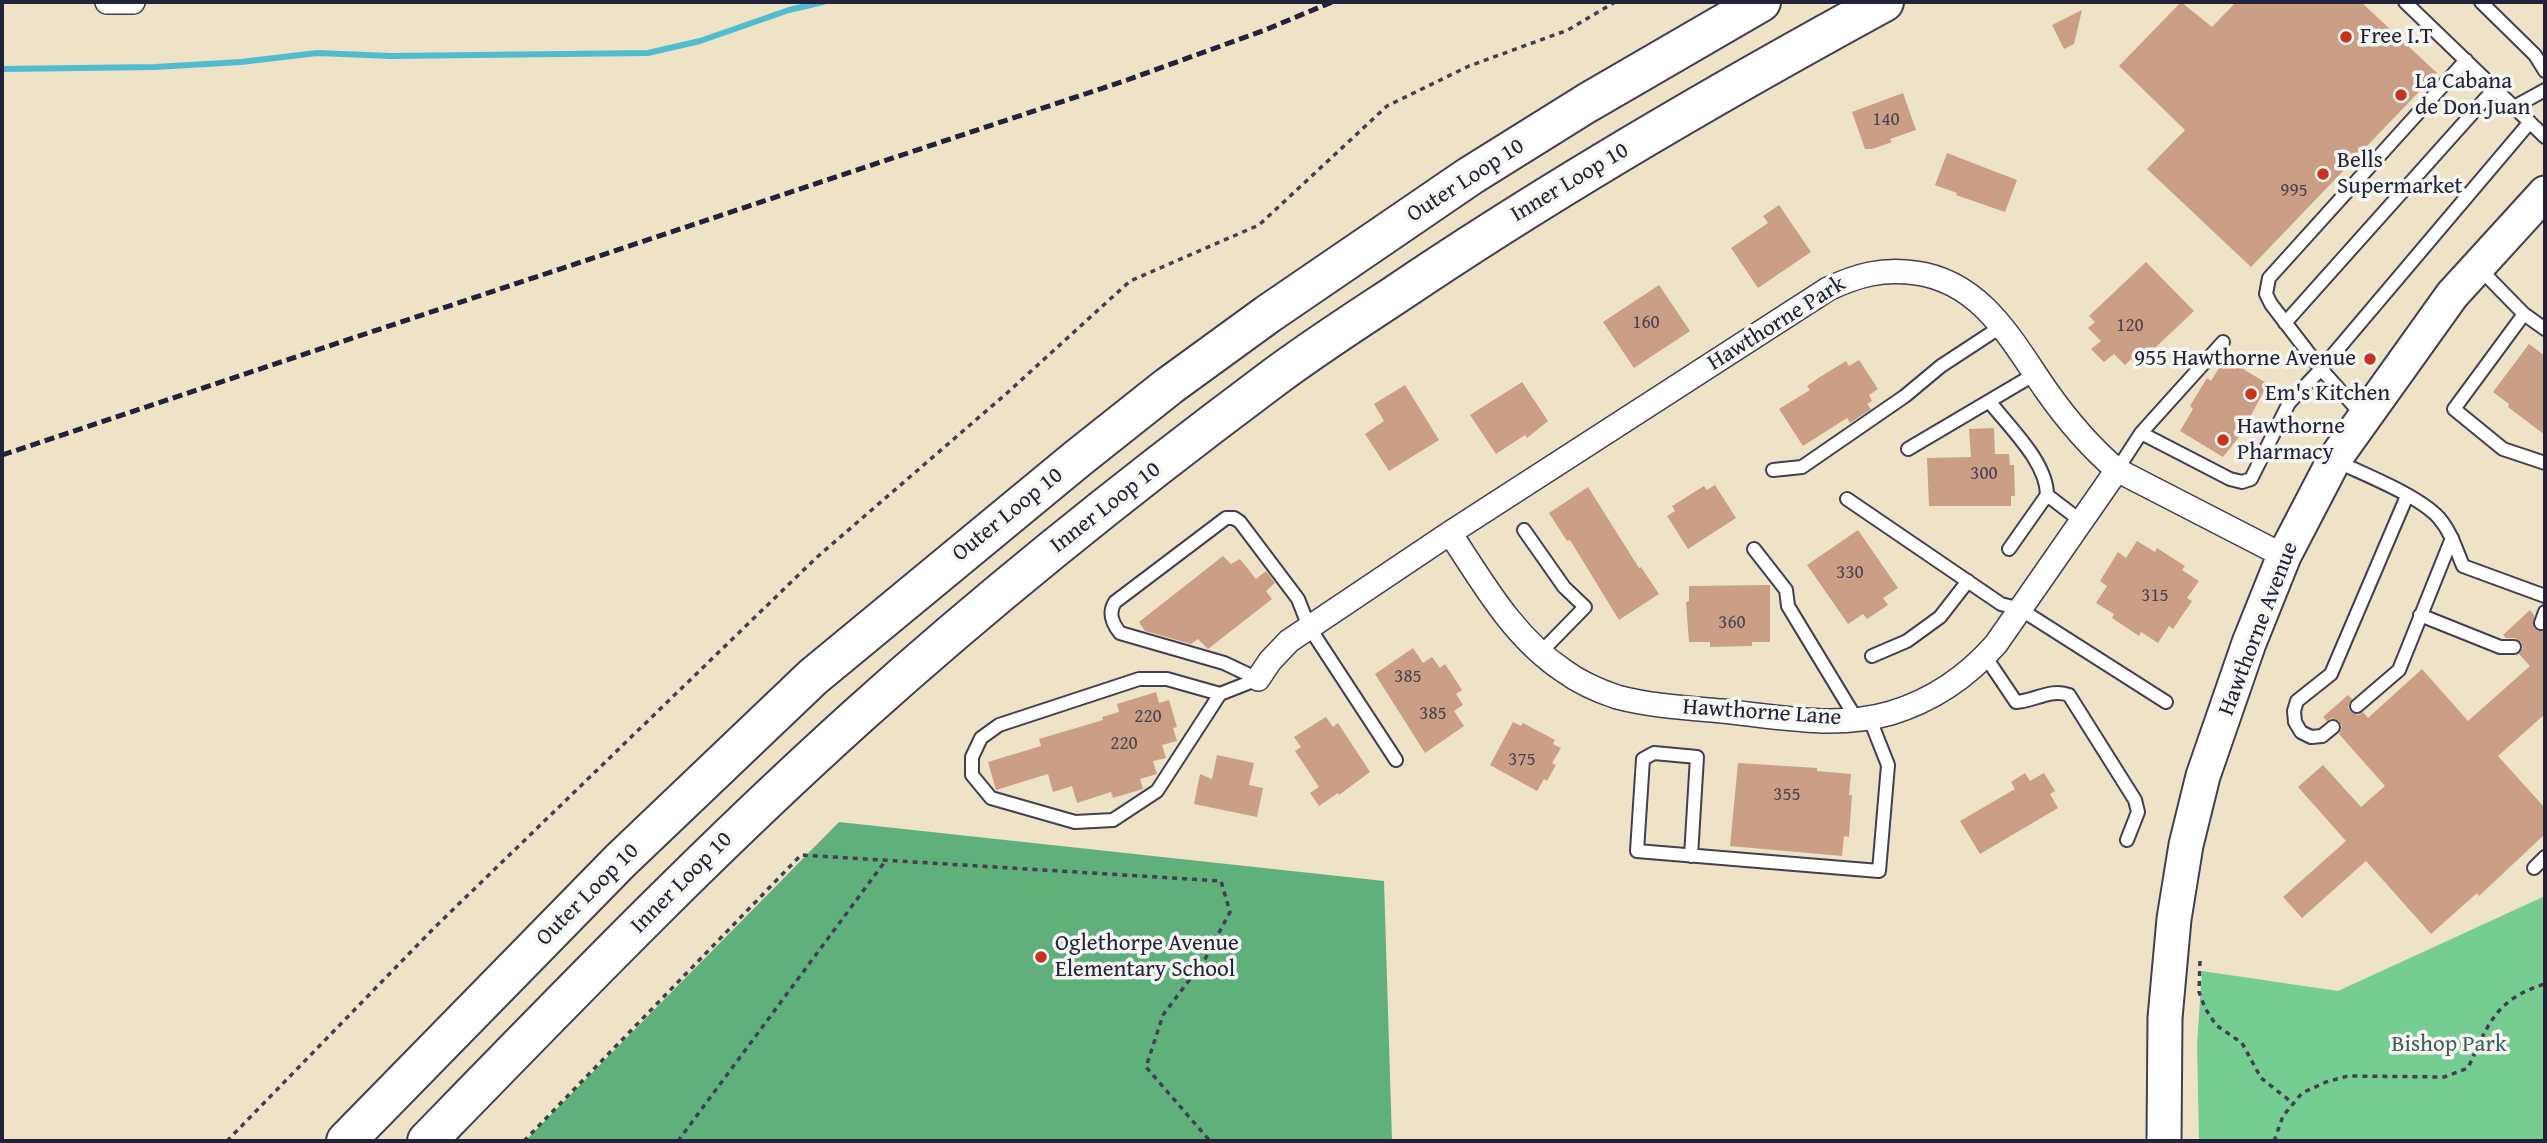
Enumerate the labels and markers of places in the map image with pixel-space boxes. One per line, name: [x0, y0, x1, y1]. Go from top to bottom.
place label: Free I.T: [2360, 23, 2433, 51]
marker: Free I.T: [2338, 29, 2354, 45]
place label: La Cabana de Don Juan: [2415, 68, 2530, 122]
marker: La Cabana de Don Juan: [2393, 87, 2409, 103]
place label: Bells Supermarket: [2337, 147, 2463, 201]
marker: Bells Supermarket: [2315, 166, 2331, 182]
place label: 955 Hawthorne Avenue: [2134, 345, 2356, 373]
marker: 955 Hawthorne Avenue: [2362, 351, 2378, 367]
place label: Em's Kitchen: [2265, 380, 2390, 408]
marker: Em's Kitchen: [2243, 386, 2259, 402]
place label: Hawthorne Pharmacy: [2237, 413, 2345, 467]
marker: Hawthorne Pharmacy: [2215, 432, 2231, 448]
place label: Oglethorpe Avenue Elementary School: [1055, 930, 1239, 984]
marker: Oglethorpe Avenue Elementary School: [1033, 949, 1049, 965]

